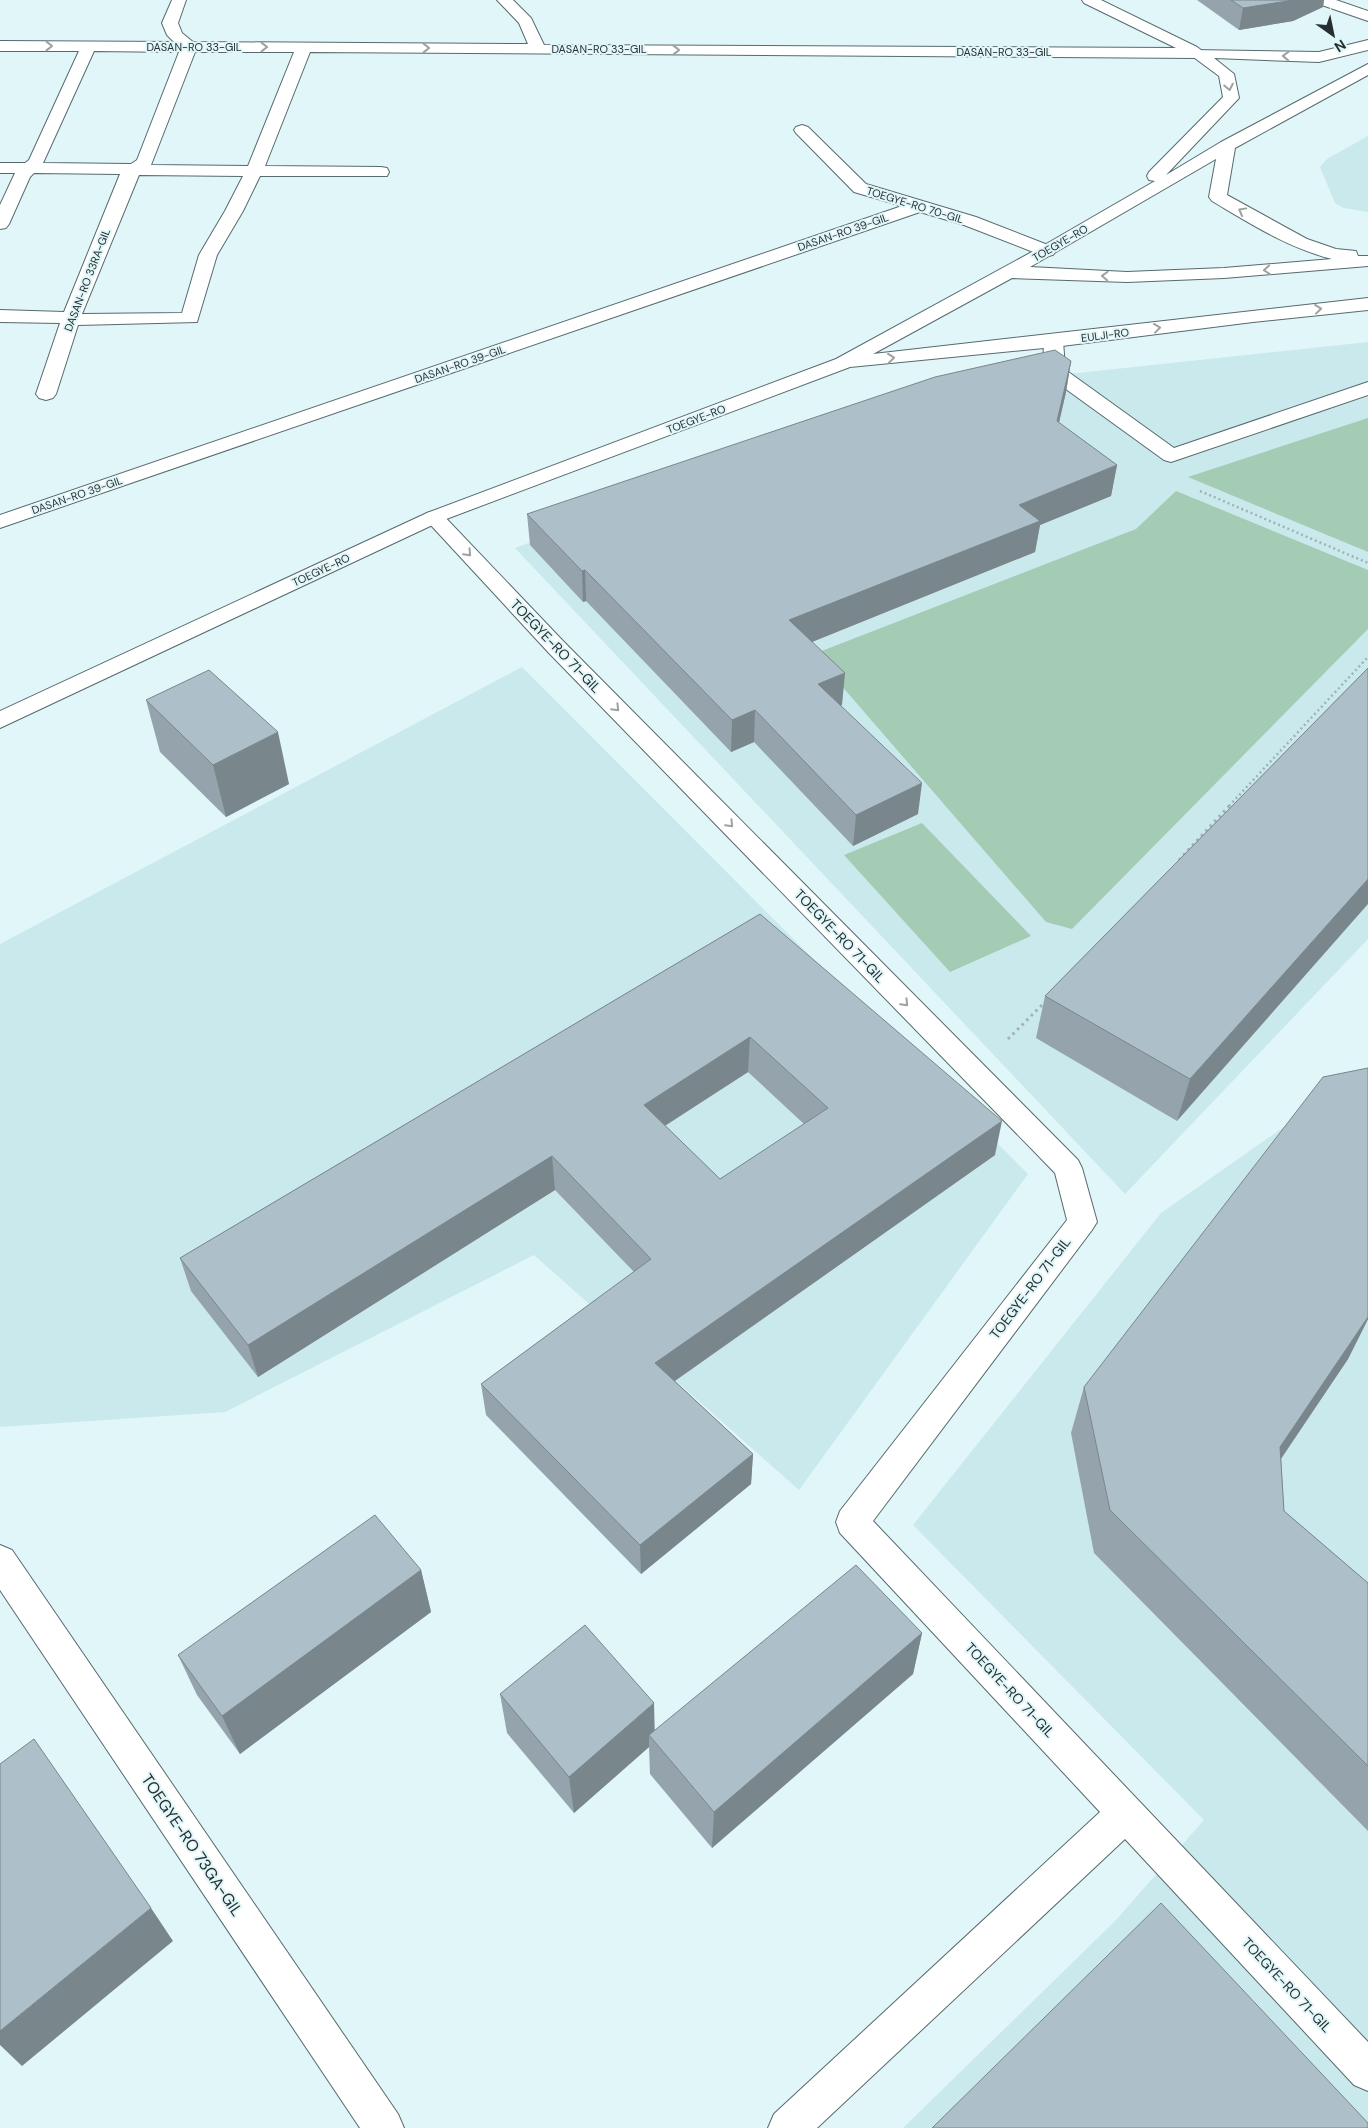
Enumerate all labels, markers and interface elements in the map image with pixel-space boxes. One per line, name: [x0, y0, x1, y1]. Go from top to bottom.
north arrow: [1308, 10, 1358, 60]
text: N: [1331, 36, 1349, 56]
street label: DASAN-RO 33-GIL: [146, 40, 242, 54]
one-way arrow: [45, 41, 53, 51]
one-way arrow: [260, 42, 268, 52]
street label: DASAN-RO 33-GIL: [551, 42, 647, 56]
one-way arrow: [422, 43, 430, 53]
one-way arrow: [672, 45, 680, 55]
street label: DASAN-RO 33-GIL: [956, 45, 1052, 59]
one-way arrow: [1281, 51, 1289, 62]
one-way arrow: [1223, 83, 1233, 91]
street label: TOEGYE-RO 70-GIL: [865, 184, 965, 226]
one-way arrow: [1239, 207, 1248, 217]
street label: DASAN-RO 39-GIL: [796, 210, 891, 254]
street label: TOEGYE-RO: [1030, 221, 1090, 265]
street label: DASAN-RO 33RA-GIL: [61, 227, 113, 333]
one-way arrow: [1263, 264, 1271, 275]
one-way arrow: [1101, 271, 1109, 282]
one-way arrow: [1314, 304, 1322, 315]
one-way arrow: [1153, 323, 1161, 334]
street label: EULJI-RO: [1080, 325, 1130, 345]
street label: DASAN-RO 39-GIL: [413, 342, 508, 386]
one-way arrow: [887, 353, 895, 364]
street label: TOEGYE-RO: [665, 401, 727, 437]
street label: DASAN-RO 39-GIL: [30, 473, 125, 517]
one-way arrow: [462, 547, 471, 556]
street label: TOEGYE-RO: [290, 551, 352, 589]
street label: TOEGYE-RO 71-GIL: [507, 595, 605, 697]
one-way arrow: [610, 703, 619, 712]
one-way arrow: [724, 819, 733, 828]
street label: TOEGYE-RO 71-GIL: [791, 885, 889, 987]
one-way arrow: [899, 997, 908, 1006]
street label: TOEGYE-RO 71-GIL: [986, 1233, 1074, 1343]
street label: TOEGYE-RO 71-GIL: [961, 1639, 1059, 1741]
street label: TOEGYE-RO 73GA-GIL: [137, 1770, 247, 1920]
street label: TOEGYE-RO 71-GIL: [1238, 1934, 1336, 2036]

